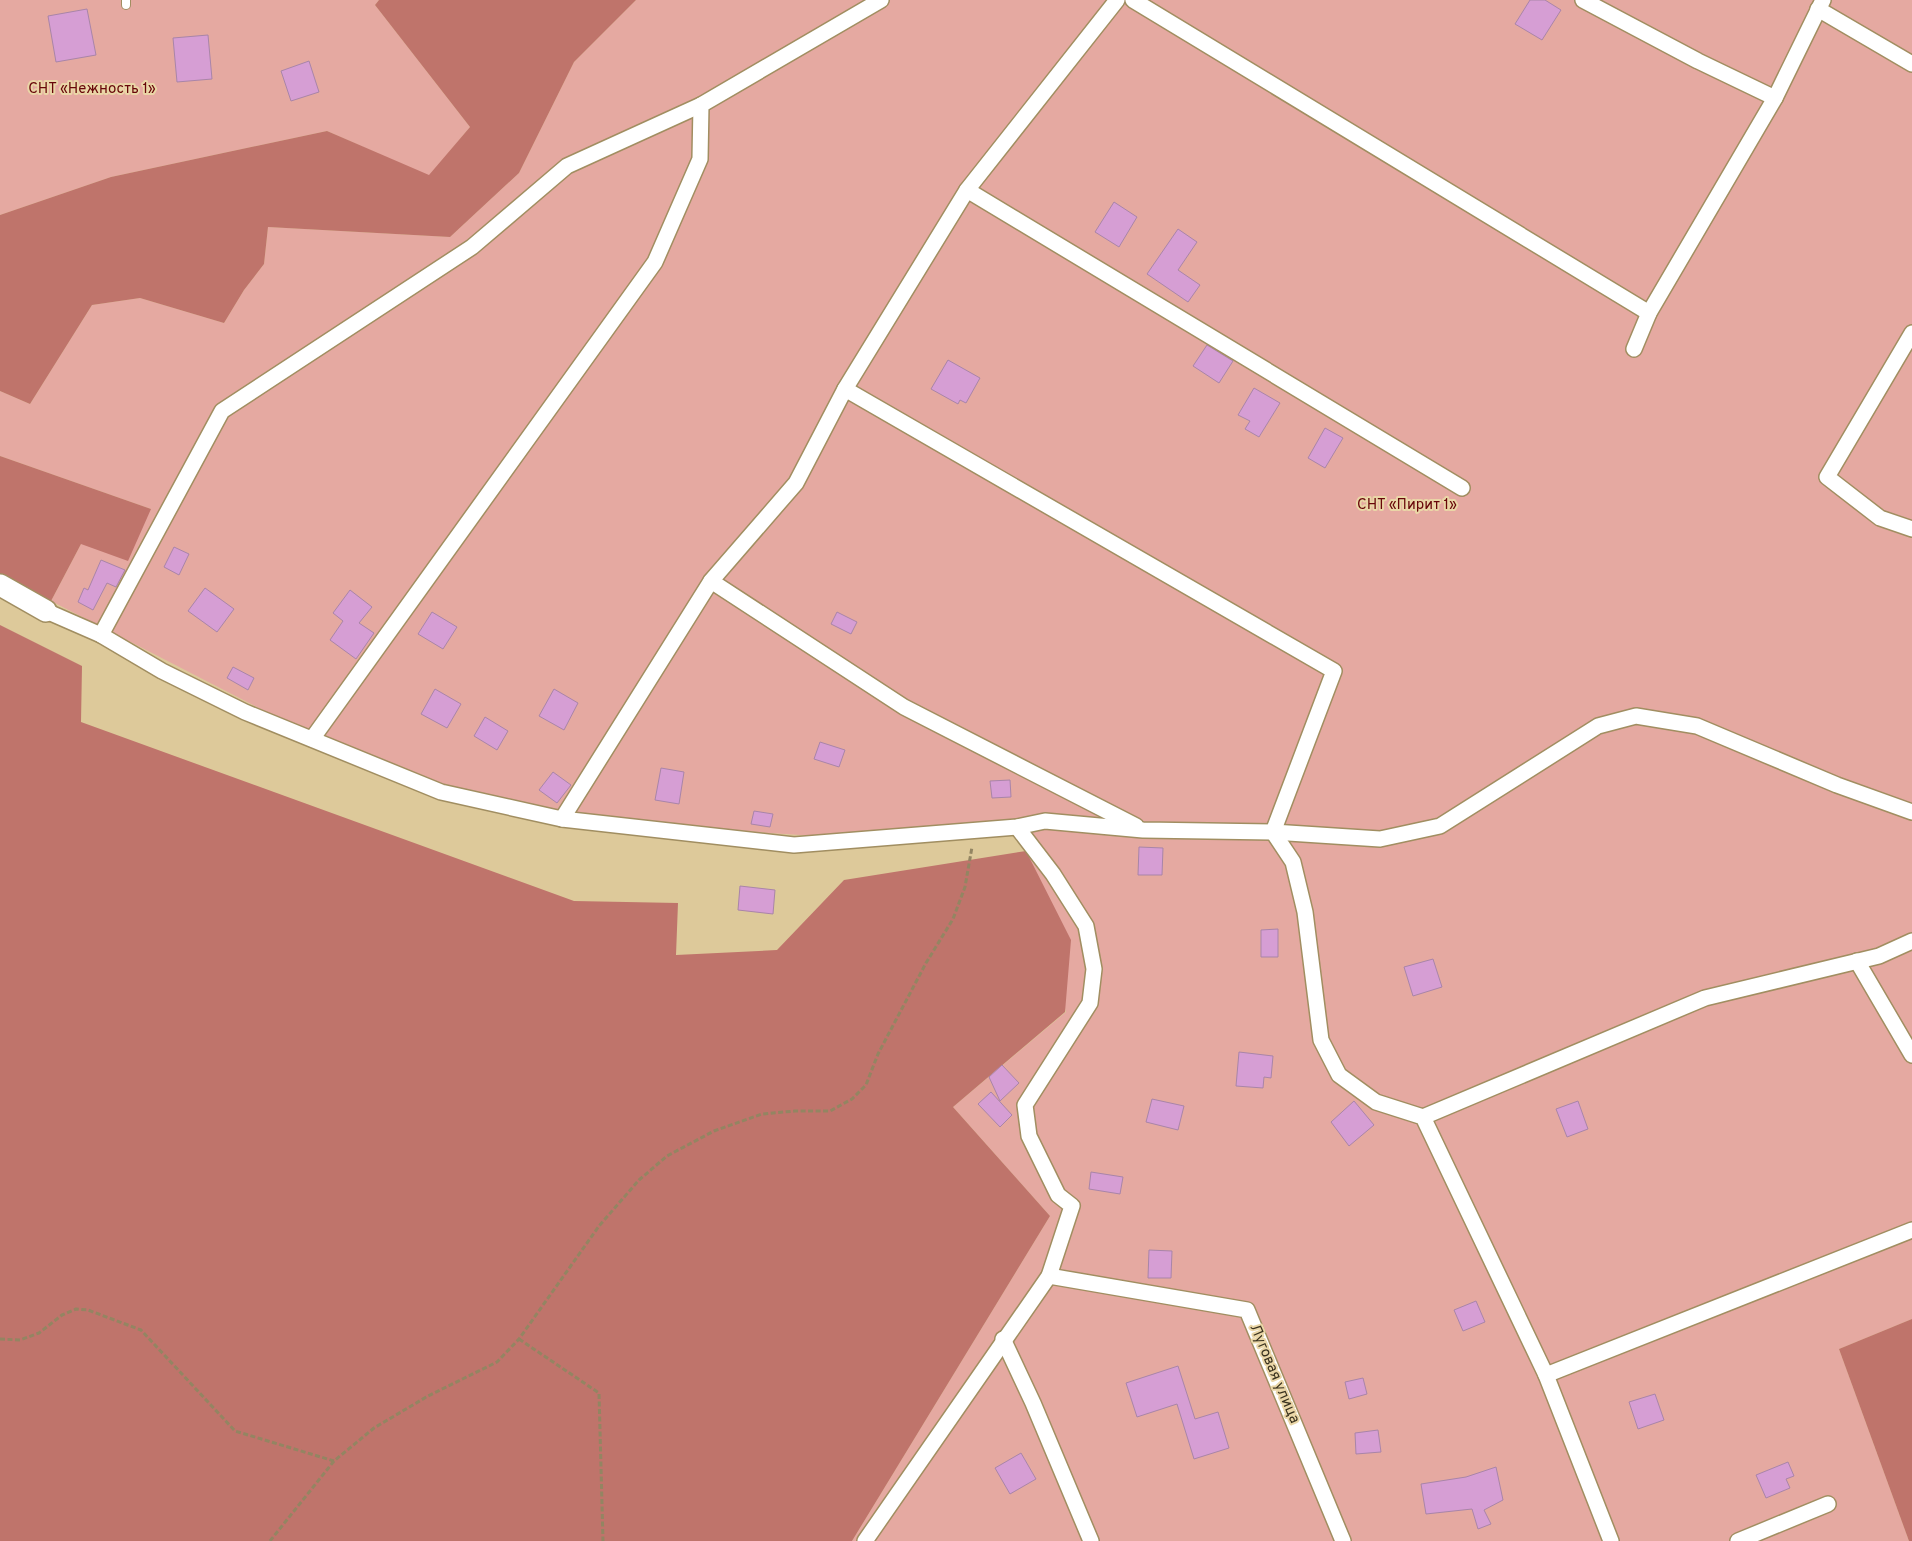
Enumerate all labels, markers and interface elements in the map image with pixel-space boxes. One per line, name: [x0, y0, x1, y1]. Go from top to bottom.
park label: СНТ «Нежность 1»: [28, 80, 156, 99]
park label: СНТ «Пирит 1»: [1357, 496, 1457, 515]
street label: Луговая улица: [1245, 1321, 1303, 1427]

